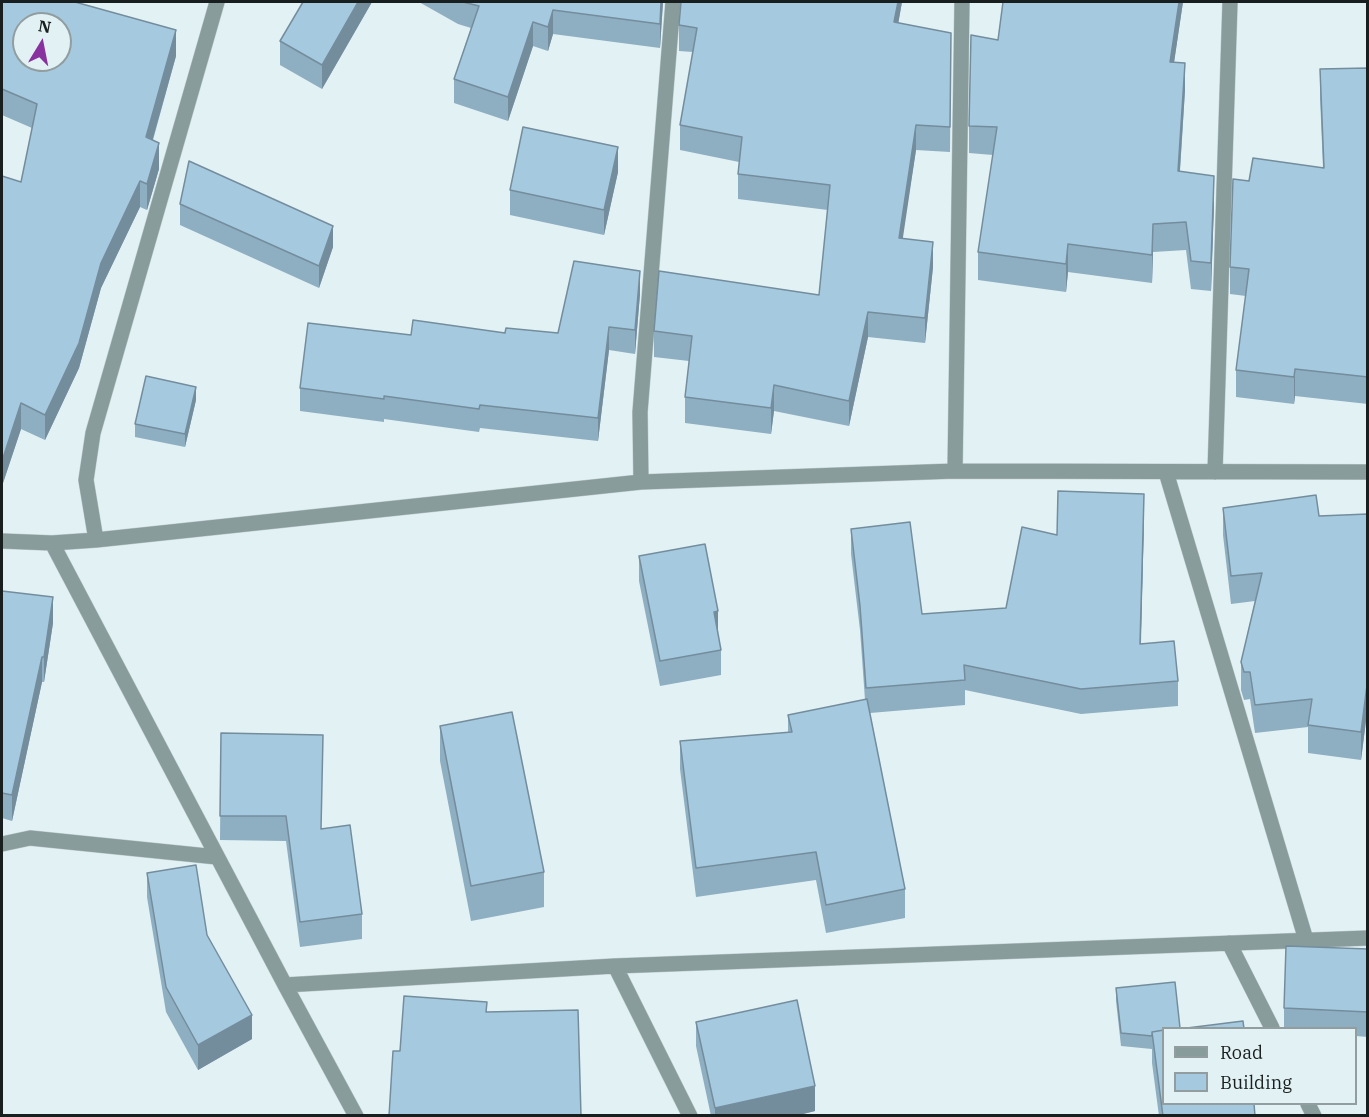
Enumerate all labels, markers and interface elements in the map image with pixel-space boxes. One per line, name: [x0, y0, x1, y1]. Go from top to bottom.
north arrow: [12, 12, 72, 72]
text: N: [37, 15, 53, 37]
legend: [1162, 1027, 1357, 1105]
text: Road: [1220, 1041, 1263, 1064]
text: Building: [1220, 1071, 1292, 1094]

